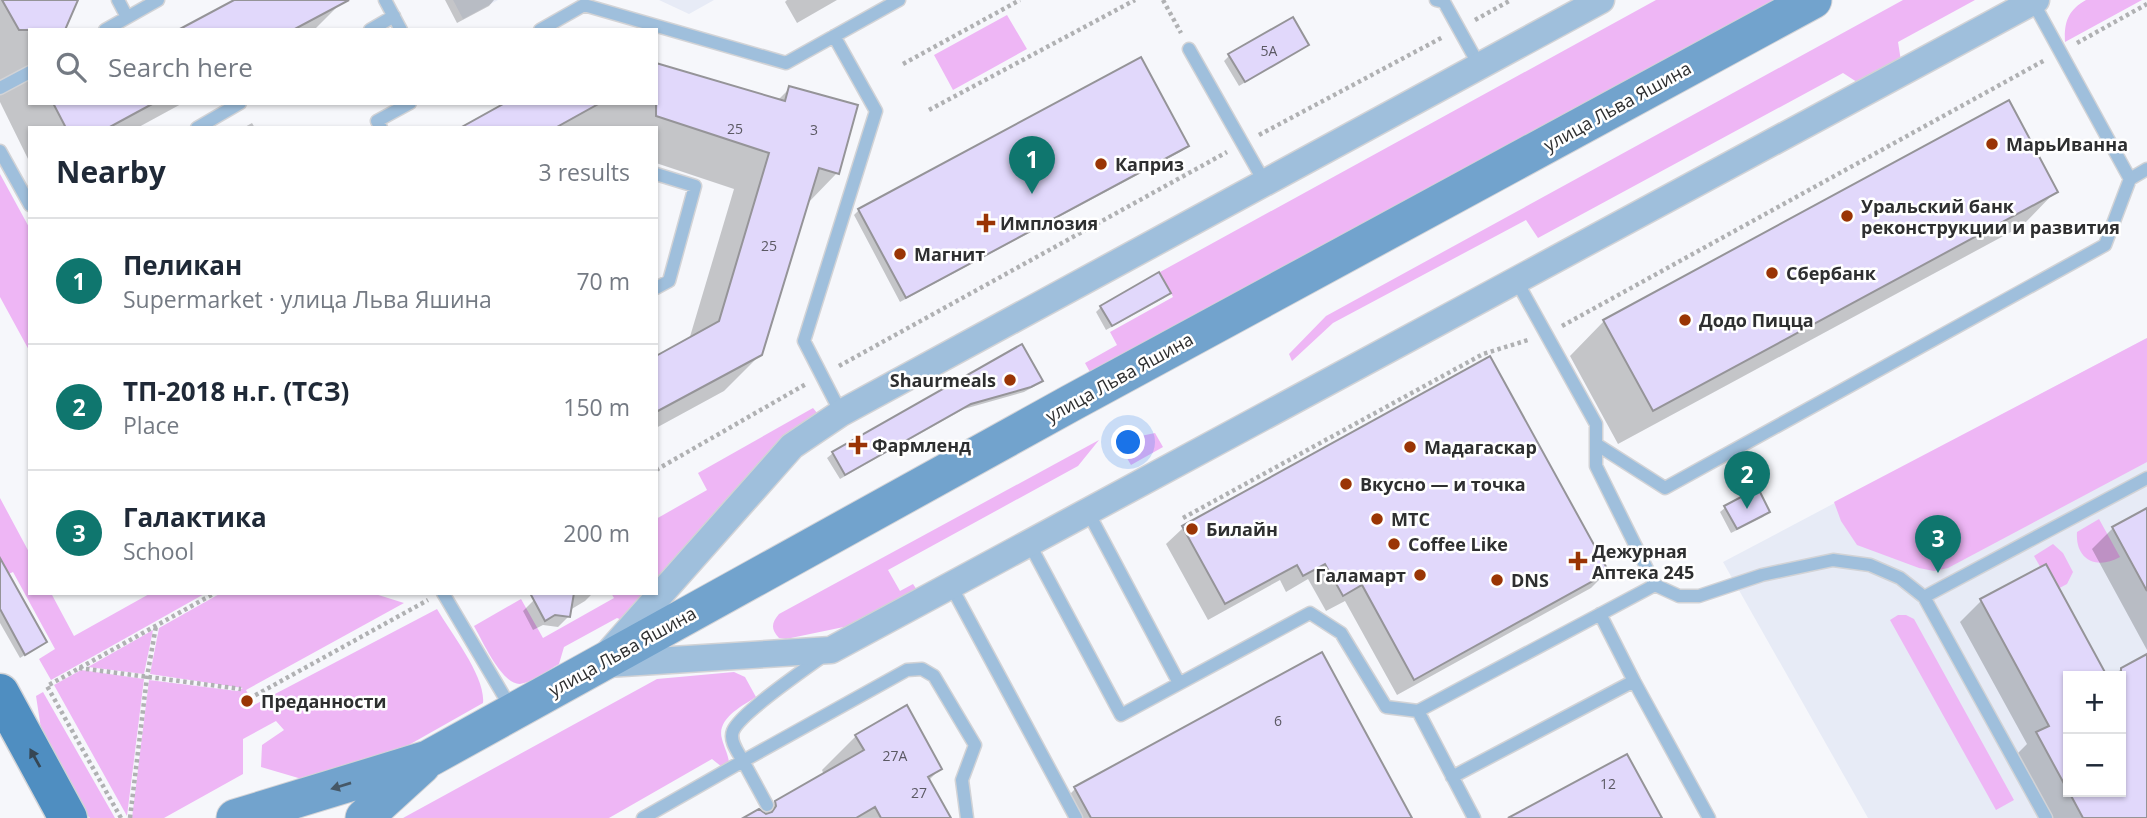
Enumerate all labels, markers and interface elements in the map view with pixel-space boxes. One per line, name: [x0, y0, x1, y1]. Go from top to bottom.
search box: [28, 28, 658, 105]
house number: 5А: [1261, 41, 1278, 60]
icon: search: [52, 48, 90, 86]
text: Search here: [108, 49, 253, 85]
street label: улица Льва Яшина: [1539, 55, 1695, 157]
house number: 25: [727, 119, 743, 138]
house number: 3: [810, 120, 818, 139]
place label: МарьИванна: [2006, 132, 2128, 156]
pin: 1: [1009, 136, 1055, 194]
marker: МарьИванна: [1984, 136, 2000, 152]
text: Nearby: [56, 151, 166, 192]
place label: Каприз: [1115, 152, 1184, 176]
text: 3 results: [539, 156, 630, 188]
marker: Каприз: [1093, 156, 1109, 172]
place label: Уральский банк реконструкции и развития: [1861, 194, 2120, 239]
marker: Уральский банк реконструкции и развития: [1839, 208, 1855, 224]
place label: Имплозия: [1000, 211, 1098, 235]
marker: Имплозия: [978, 215, 994, 231]
house number: 25: [761, 236, 777, 255]
place label: Магнит: [914, 242, 985, 266]
marker: Магнит: [892, 246, 908, 262]
text: Пеликан: [123, 247, 242, 283]
place label: Сбербанк: [1786, 261, 1877, 285]
text: 1: [72, 265, 86, 297]
text: 70 m: [576, 265, 630, 297]
marker: Сбербанк: [1764, 265, 1780, 281]
text: Supermarket · улица Льва Яшина: [123, 283, 492, 315]
place label: Додо Пицца: [1699, 308, 1814, 332]
marker: Додо Пицца: [1677, 312, 1693, 328]
street label: улица Льва Яшина: [1041, 326, 1197, 428]
place label: Shaurmeals: [890, 368, 996, 392]
marker: Shaurmeals: [1002, 372, 1018, 388]
text: ТП-2018 н.г. (ТСЗ): [123, 373, 349, 409]
text: 2: [72, 391, 86, 423]
text: 150 m: [563, 391, 630, 423]
text: Place: [123, 409, 179, 441]
your location: [1111, 425, 1145, 459]
place label: Фармленд: [872, 433, 971, 457]
place label: Мадагаскар: [1424, 435, 1537, 459]
marker: Фармленд: [850, 437, 866, 453]
marker: Мадагаскар: [1402, 439, 1418, 455]
pin: 2: [1724, 451, 1770, 509]
place label: Вкусно — и точка: [1360, 472, 1526, 496]
marker: Вкусно — и точка: [1338, 476, 1354, 492]
text: Галактика: [123, 499, 267, 535]
place label: МТС: [1391, 507, 1430, 531]
marker: МТС: [1369, 511, 1385, 527]
pin: 3: [1915, 515, 1961, 573]
text: 3: [72, 517, 86, 549]
text: 200 m: [563, 517, 630, 549]
place label: Билайн: [1206, 517, 1278, 541]
marker: Билайн: [1184, 521, 1200, 537]
place label: Coffee Like: [1408, 532, 1508, 556]
text: School: [123, 535, 194, 567]
marker: Coffee Like: [1386, 536, 1402, 552]
place label: Дежурная Аптека 245: [1592, 539, 1694, 584]
marker: Дежурная Аптека 245: [1570, 553, 1586, 569]
place label: Галамарт: [1315, 563, 1406, 587]
marker: Галамарт: [1412, 567, 1428, 583]
place label: DNS: [1511, 568, 1549, 592]
marker: DNS: [1489, 572, 1505, 588]
street label: улица Льва Яшина: [544, 600, 700, 702]
map controls: [2063, 671, 2126, 797]
button: +: [2063, 671, 2126, 734]
place label: Преданности: [261, 689, 386, 713]
marker: Преданности: [239, 693, 255, 709]
house number: 6: [1274, 711, 1282, 730]
button: −: [2063, 734, 2126, 797]
house number: 27А: [883, 746, 908, 765]
one-way arrow: [29, 748, 41, 768]
house number: 12: [1600, 774, 1616, 793]
one-way arrow: [330, 781, 351, 791]
house number: 27: [911, 783, 927, 802]

